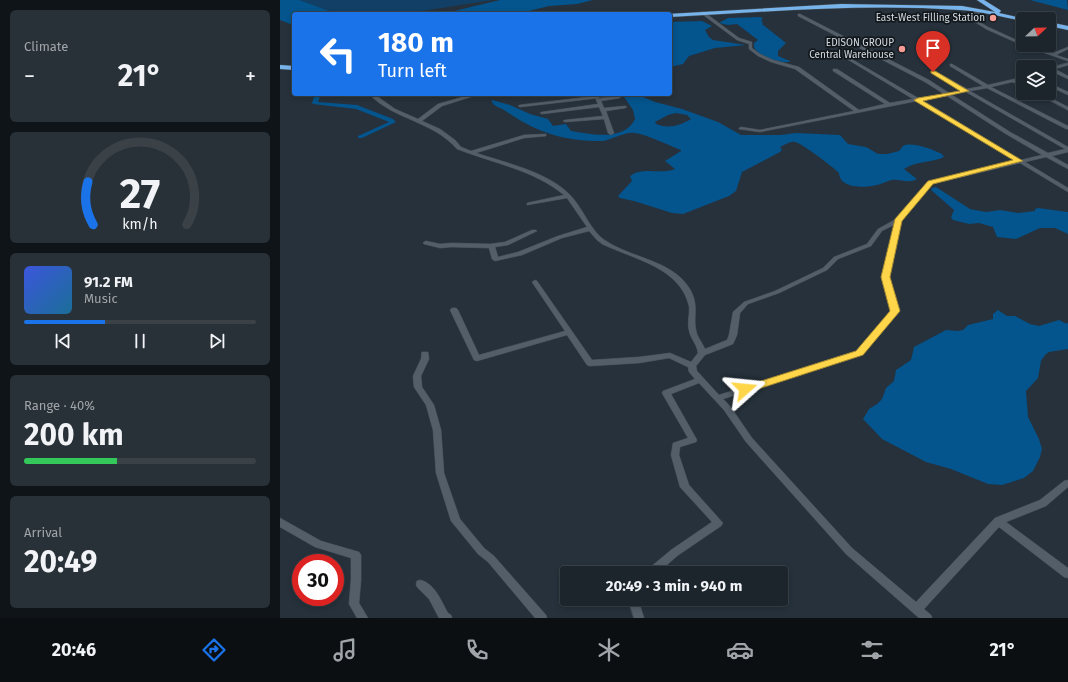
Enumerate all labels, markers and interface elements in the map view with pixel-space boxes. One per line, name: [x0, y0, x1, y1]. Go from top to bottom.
place label: East-West Filling Station: [876, 12, 985, 24]
north arrow: [1016, 12, 1056, 52]
map controls: [1016, 12, 1056, 100]
marker: East-West Filling Station: [988, 13, 998, 23]
text: 180 m: [378, 26, 454, 59]
icon: left: [312, 28, 364, 80]
pin: [916, 31, 950, 72]
place label: EDISON GROUP Central Warehouse: [809, 37, 894, 61]
icon: arrive: [922, 37, 944, 59]
text: Climate: [24, 39, 68, 54]
marker: EDISON GROUP Central Warehouse: [897, 44, 907, 54]
text: 21°: [118, 58, 162, 94]
text: Turn left: [378, 60, 447, 82]
button: layers: [1016, 60, 1056, 100]
text: −: [24, 63, 35, 90]
text: +: [245, 63, 256, 90]
text: 27: [120, 169, 160, 219]
text: km/h: [122, 216, 158, 233]
text: 91.2 FM: [84, 273, 133, 291]
text: Music: [84, 291, 118, 306]
icon: previous: [52, 330, 74, 352]
icon: pause: [129, 330, 151, 352]
icon: next: [206, 330, 228, 352]
position arrow: [724, 368, 766, 410]
text: Range · 40%: [24, 398, 95, 413]
text: 200 km: [24, 417, 124, 453]
text: Arrival: [24, 525, 62, 540]
text: 20:49: [24, 544, 97, 580]
speed limit sign: 30: [292, 554, 344, 606]
text: 20:49 · 3 min · 940 m: [606, 577, 742, 595]
icon: directions: [200, 636, 228, 664]
icon: music: [331, 636, 359, 664]
icon: phone: [463, 636, 491, 664]
icon: climate: [595, 636, 623, 664]
icon: car: [726, 636, 754, 664]
icon: filters: [858, 636, 886, 664]
text: 20:46: [52, 639, 96, 661]
text: 21°: [989, 639, 1016, 661]

